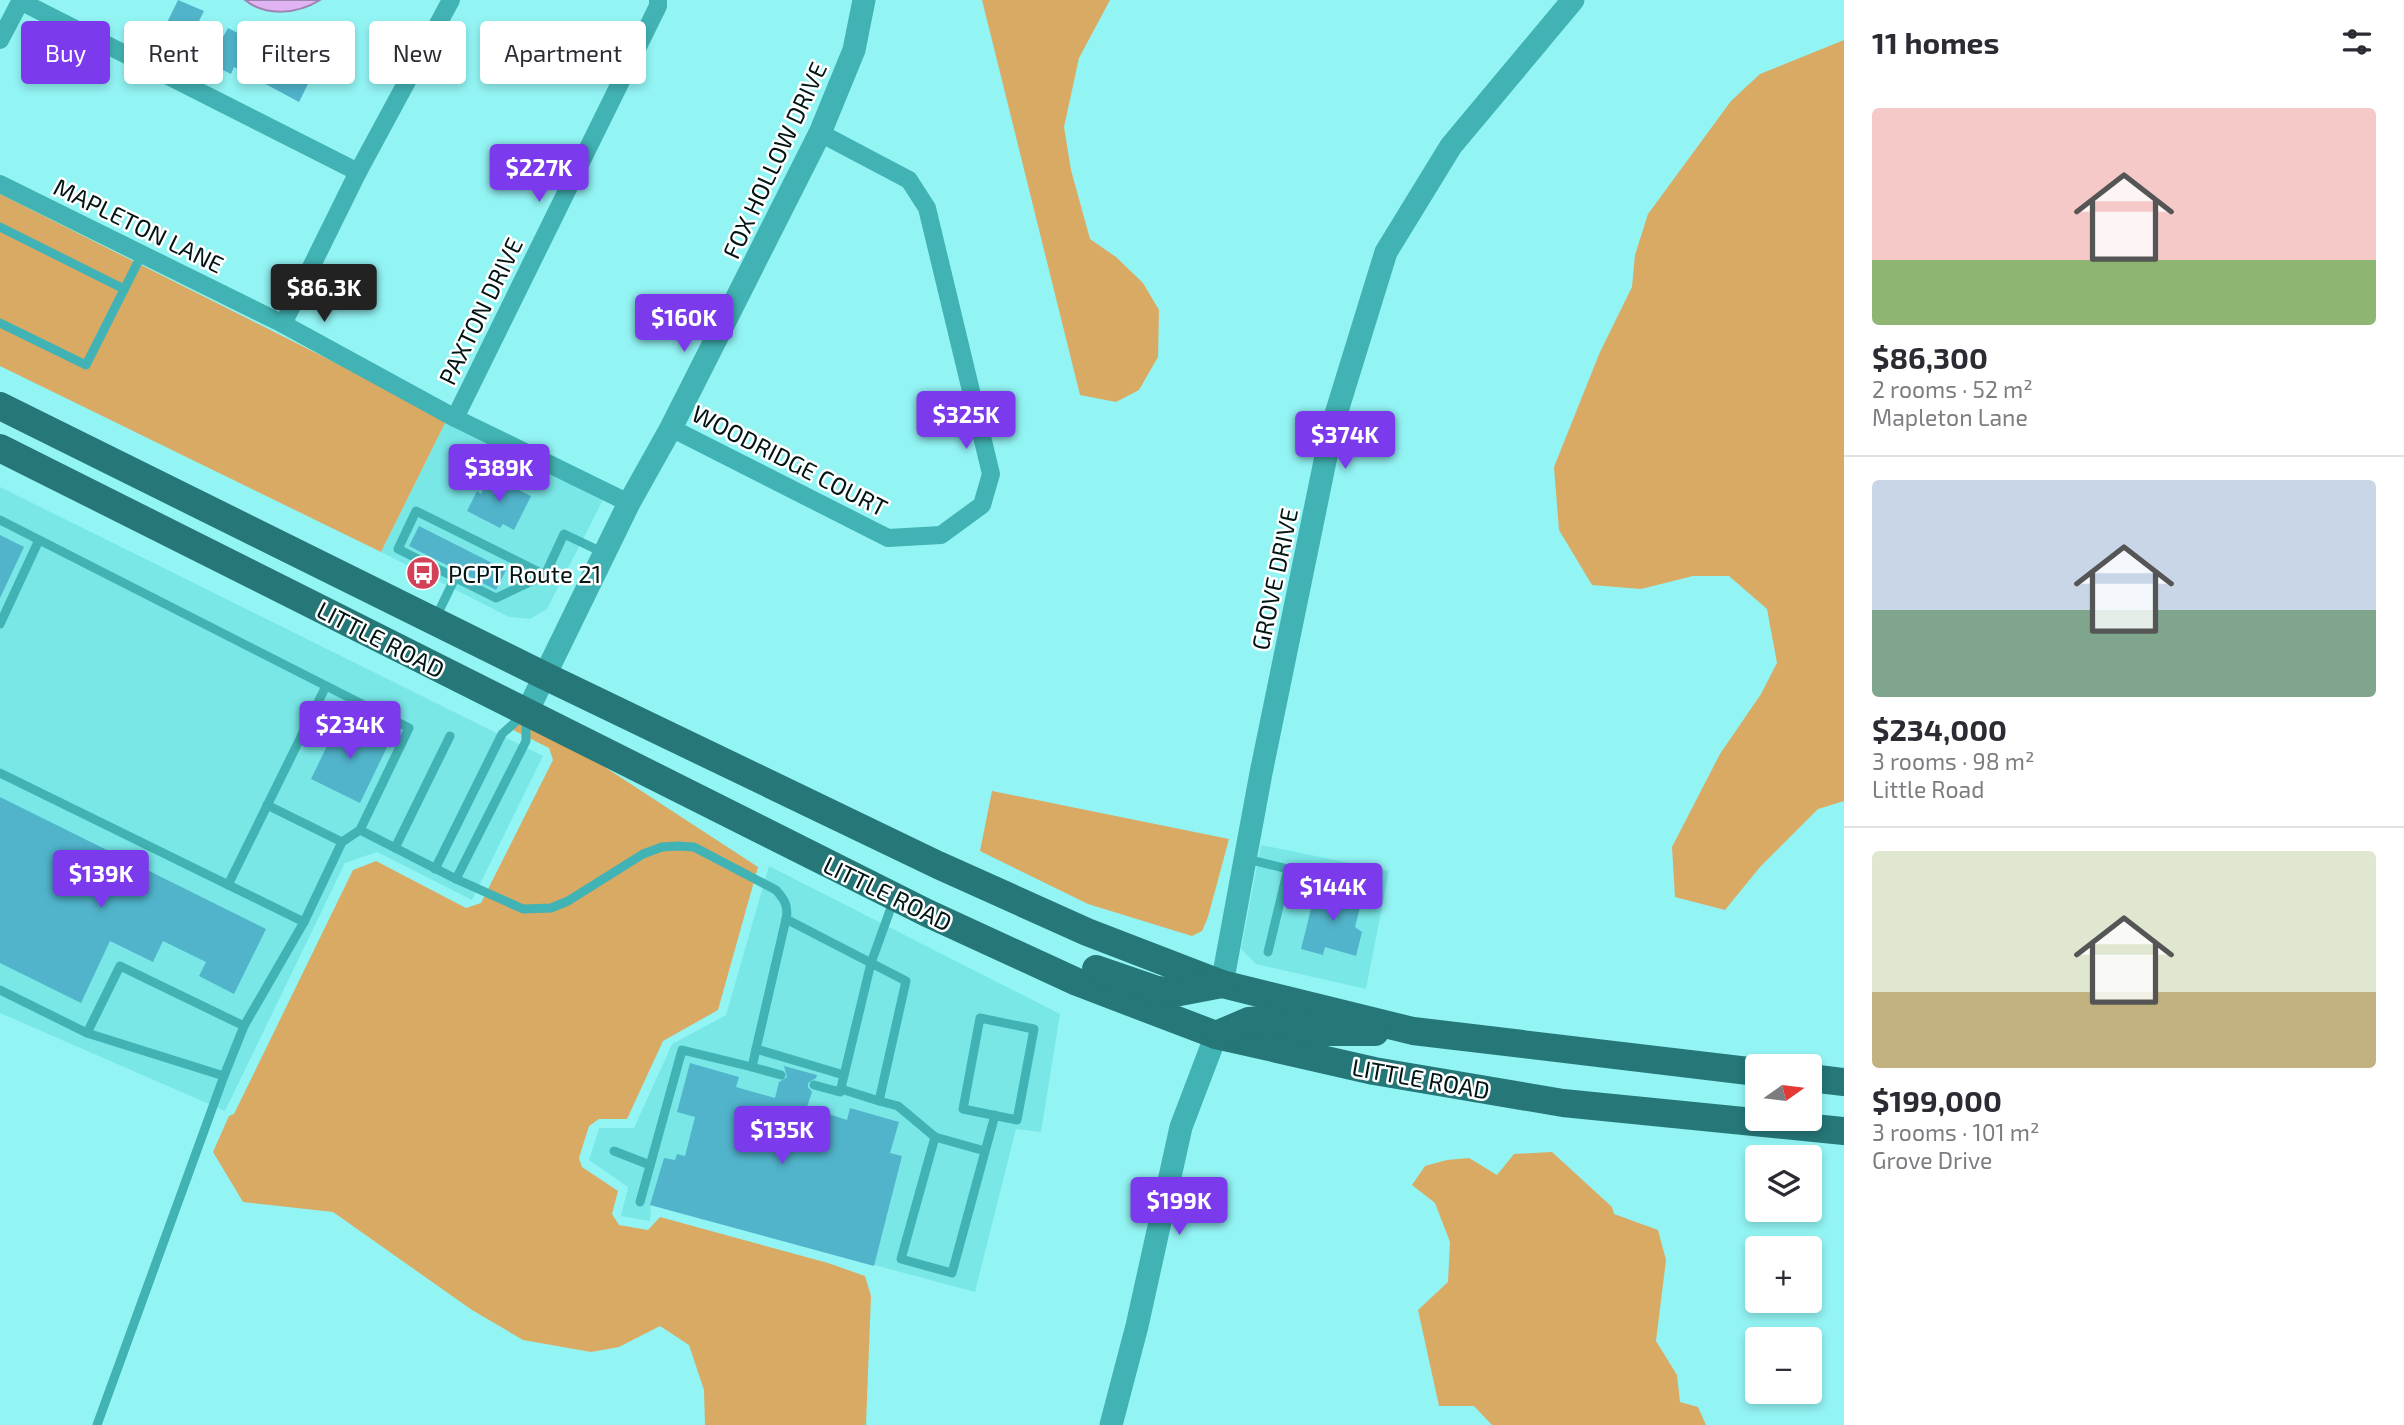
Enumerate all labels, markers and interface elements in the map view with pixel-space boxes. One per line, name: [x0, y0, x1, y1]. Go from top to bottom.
chip: Buy: [21, 21, 110, 84]
chip: Rent: [124, 21, 223, 84]
chip: Filters: [237, 21, 355, 84]
chip: New: [369, 21, 466, 84]
chip: Apartment: [480, 21, 646, 84]
icon: filters: [2338, 23, 2376, 61]
text: 11 homes: [1872, 24, 1999, 60]
street label: FOX HOLLOW DRIVE: [716, 57, 832, 263]
pin: $227K: [490, 144, 588, 204]
text: $227K: [506, 153, 572, 181]
icon: home: [2061, 154, 2187, 280]
street label: MAPLETON LANE: [49, 171, 229, 279]
street label: PAXTON DRIVE: [432, 233, 528, 389]
pin: $86.3K: [267, 264, 381, 324]
text: $86.3K: [287, 273, 361, 301]
pin: $160K: [635, 294, 733, 354]
text: $160K: [651, 303, 717, 331]
text: $86,300: [1872, 339, 1988, 375]
text: 2 rooms · 52 m²: [1872, 375, 2033, 403]
pin: $325K: [917, 392, 1015, 451]
street label: WOODRIDGE COURT: [687, 398, 893, 522]
text: $325K: [932, 400, 1000, 428]
text: Mapleton Lane: [1872, 403, 2028, 431]
pin: $374K: [1296, 412, 1394, 471]
text: $374K: [1311, 420, 1379, 448]
pin: $389K: [450, 444, 548, 504]
text: $389K: [465, 453, 533, 481]
street label: GROVE DRIVE: [1245, 505, 1303, 653]
icon: home: [2061, 526, 2187, 652]
bus stop icon: PCPT Route 21: [404, 554, 442, 592]
place label: PCPT Route 21: [448, 559, 601, 588]
street label: LITTLE ROAD: [312, 594, 450, 684]
pin: $234K: [301, 702, 399, 761]
text: $234K: [316, 710, 384, 738]
text: $234,000: [1872, 711, 2007, 747]
text: 3 rooms · 98 m²: [1872, 747, 2034, 775]
text: Little Road: [1872, 775, 1984, 803]
street label: LITTLE ROAD: [819, 849, 957, 937]
pin: $139K: [52, 850, 150, 910]
text: $139K: [69, 859, 133, 887]
pin: $144K: [1284, 864, 1382, 923]
text: $144K: [1299, 872, 1367, 900]
icon: home: [2061, 897, 2187, 1023]
street label: LITTLE ROAD: [1350, 1052, 1492, 1104]
north arrow: [1745, 1054, 1822, 1130]
map controls: [1745, 1054, 1822, 1404]
text: $199,000: [1872, 1082, 2002, 1118]
pin: $135K: [733, 1106, 831, 1166]
text: $135K: [750, 1115, 814, 1143]
text: 3 rooms · 101 m²: [1872, 1118, 2039, 1146]
button: layers: [1745, 1145, 1822, 1222]
text: Grove Drive: [1872, 1146, 1992, 1174]
pin: $199K: [1130, 1178, 1228, 1237]
text: $199K: [1147, 1186, 1212, 1214]
button: +: [1745, 1236, 1822, 1313]
button: −: [1745, 1327, 1822, 1404]

